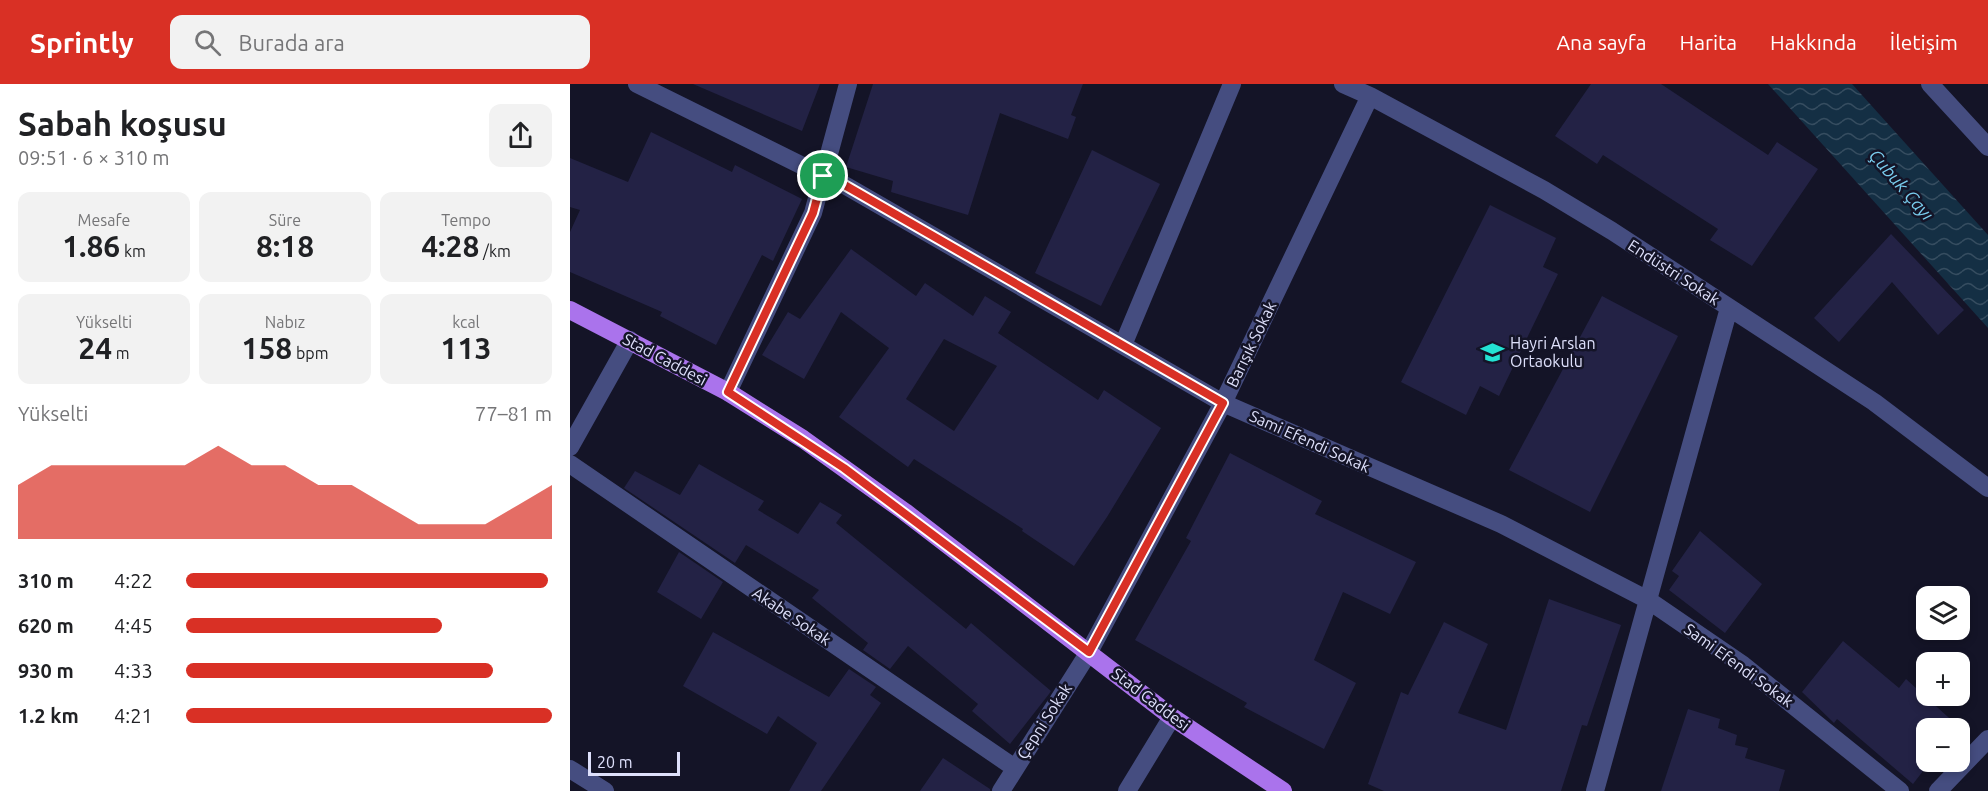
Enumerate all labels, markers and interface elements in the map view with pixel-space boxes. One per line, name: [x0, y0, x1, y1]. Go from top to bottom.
search box: [170, 15, 590, 69]
icon: search: [191, 26, 224, 59]
text: Sprintly: [30, 27, 134, 58]
text: Burada ara: [239, 30, 345, 55]
text: Ana sayfa: [1556, 30, 1647, 54]
text: Harita: [1680, 30, 1737, 54]
text: Hakkında: [1770, 30, 1857, 54]
text: İletişim: [1890, 30, 1958, 54]
button: share: [489, 104, 552, 167]
text: Sabah koşusu: [18, 105, 227, 142]
water label: Çubuk Çayı: [1866, 145, 1938, 224]
text: 09:51 · 6 × 310 m: [18, 146, 170, 169]
pin: [797, 150, 848, 201]
icon: arrive: [806, 159, 839, 192]
text: Mesafe: [78, 211, 130, 229]
text: Süre: [269, 211, 301, 229]
text: Tempo: [441, 211, 491, 229]
text: 1.86: [62, 229, 120, 263]
text: 8:18: [256, 229, 314, 263]
text: 4:28: [421, 229, 479, 263]
street label: Endüstri Sokak: [1625, 236, 1723, 308]
text: km: [120, 242, 146, 260]
text: /km: [479, 242, 511, 260]
street label: Barışık Sokak: [1223, 298, 1279, 390]
text: Yükselti: [76, 313, 132, 331]
text: Nabız: [265, 313, 305, 331]
text: kcal: [452, 313, 480, 331]
street label: Stad Caddesi: [620, 329, 710, 389]
text: 24: [78, 331, 112, 365]
text: 158: [242, 331, 292, 365]
text: 113: [441, 331, 491, 365]
place label: Hayri Arslan Ortaokulu: [1510, 334, 1596, 370]
school or university icon: Hayri Arslan Ortaokulu: [1479, 339, 1505, 365]
text: m: [112, 344, 130, 362]
text: bpm: [292, 344, 328, 362]
text: Yükselti: [18, 402, 88, 425]
text: 77–81 m: [475, 402, 552, 425]
street label: Sami Efendi Sokak: [1247, 406, 1373, 476]
text: 310 m: [18, 569, 74, 592]
text: 4:22: [114, 569, 153, 592]
street label: Akabe Sokak: [749, 583, 835, 649]
map controls: [1916, 586, 1970, 772]
button: layers: [1916, 586, 1970, 640]
text: 620 m: [18, 614, 74, 637]
text: 4:45: [114, 614, 153, 637]
street label: Sami Efendi Sokak: [1681, 619, 1797, 711]
button: +: [1916, 652, 1970, 706]
text: 930 m: [18, 659, 74, 682]
text: 4:33: [114, 659, 153, 682]
street label: Stad Caddesi: [1109, 664, 1193, 734]
street label: Çepni Sokak: [1013, 680, 1075, 762]
text: 1.2 km: [18, 704, 79, 727]
text: 4:21: [114, 704, 153, 727]
button: −: [1916, 718, 1970, 772]
scale bar: [588, 749, 680, 776]
text: 20 m: [597, 753, 633, 771]

